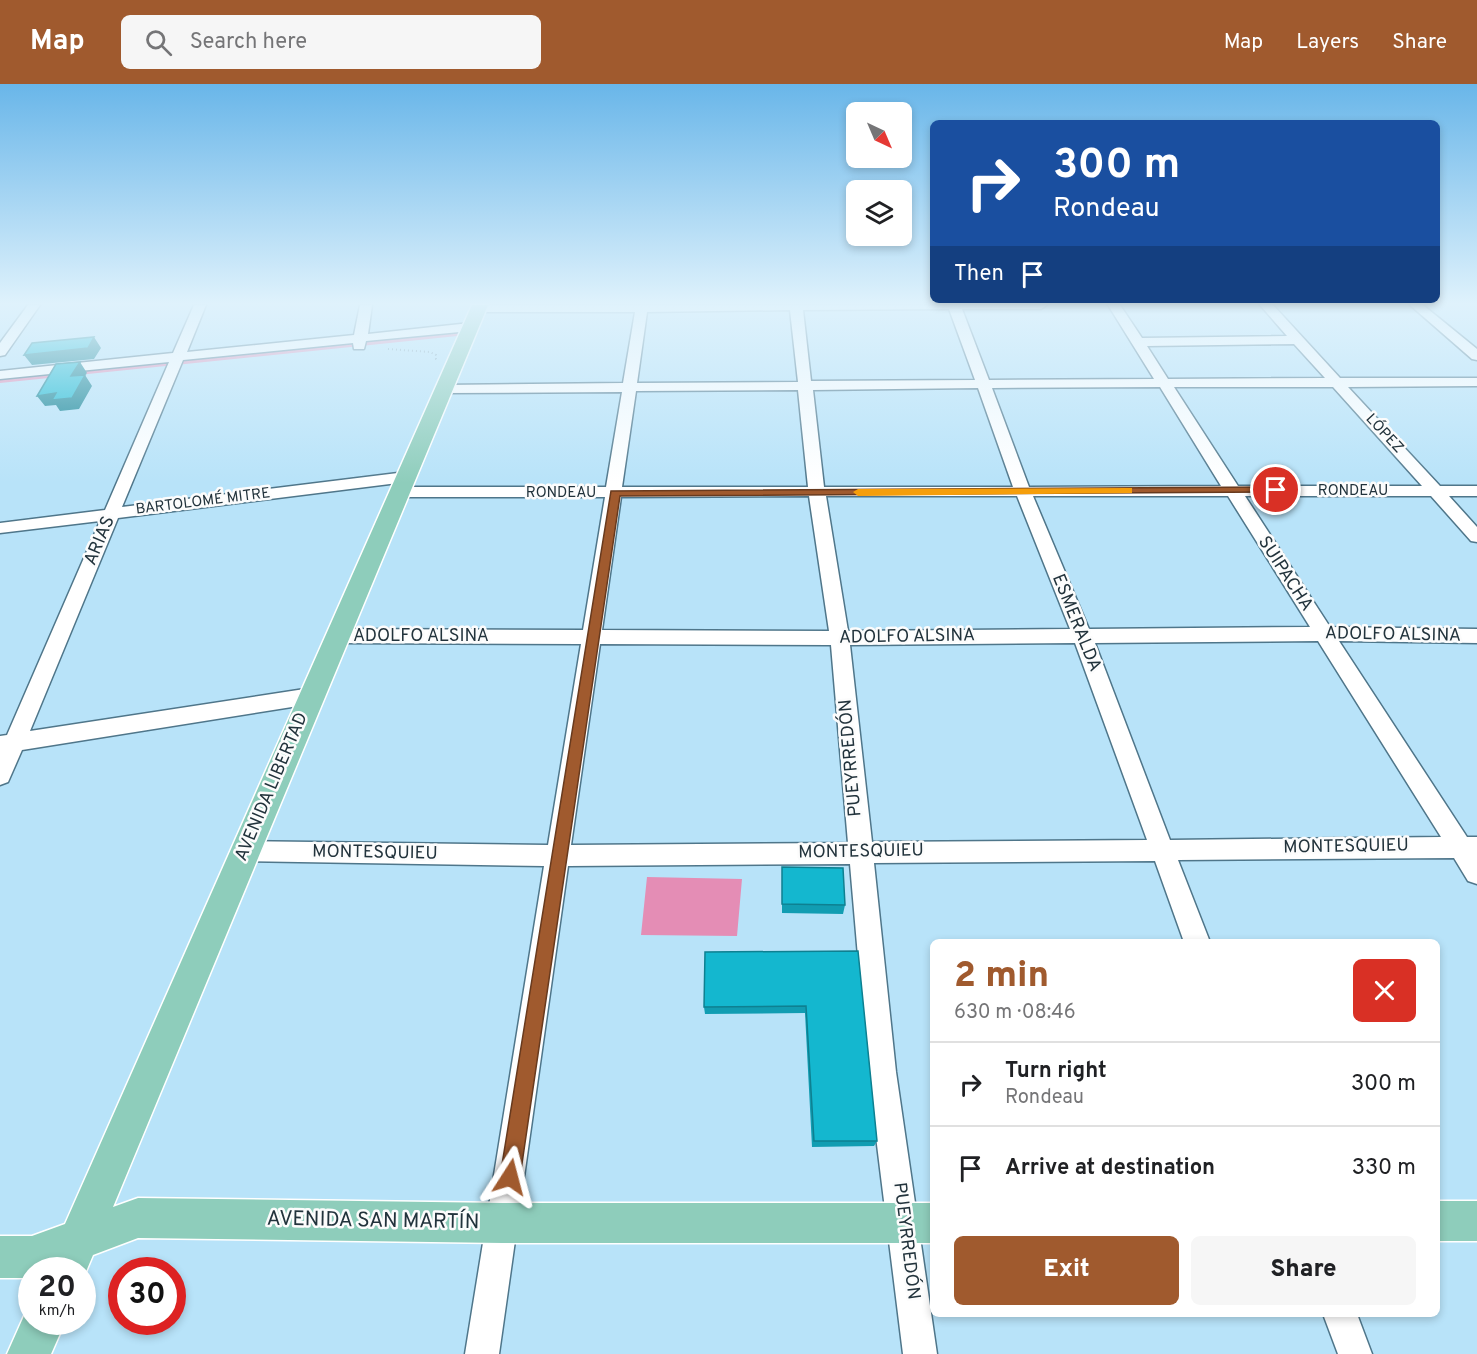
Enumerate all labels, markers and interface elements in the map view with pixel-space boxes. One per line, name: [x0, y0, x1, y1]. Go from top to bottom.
search box: [121, 15, 541, 69]
text: Map: [30, 24, 85, 60]
icon: search: [142, 26, 175, 59]
text: Search here: [190, 29, 307, 56]
text: Map: [1224, 29, 1263, 56]
text: Layers: [1296, 29, 1359, 56]
text: Share: [1392, 29, 1447, 56]
north arrow: [846, 102, 912, 168]
map controls: [846, 102, 912, 246]
text: 300 m: [1053, 140, 1180, 193]
icon: right: [954, 144, 1032, 222]
button: layers: [846, 180, 912, 246]
text: Rondeau: [1053, 192, 1160, 226]
icon: arrive: [1016, 258, 1049, 291]
text: Then: [954, 261, 1004, 288]
street label: LÓPEZ: [1361, 409, 1409, 458]
pin: [1250, 464, 1301, 515]
icon: arrive: [1259, 473, 1292, 506]
street label: RONDEAU: [1318, 482, 1388, 501]
street label: BARTOLOMÉ MITRE: [134, 483, 271, 520]
street label: RONDEAU: [526, 484, 596, 503]
street label: ARIAS: [79, 513, 121, 569]
street label: SUIPACHA: [1252, 532, 1318, 616]
street label: ESMERALDA: [1046, 571, 1106, 675]
street label: ADOLFO ALSINA: [1325, 622, 1461, 648]
street label: ADOLFO ALSINA: [839, 624, 975, 650]
street label: ADOLFO ALSINA: [353, 625, 489, 648]
street label: PUEYRREDÓN: [832, 698, 868, 818]
street label: AVENIDA LIBERTAD: [230, 709, 314, 865]
street label: MONTESQUIEU: [1283, 834, 1409, 860]
street label: MONTESQUIEU: [798, 839, 924, 865]
street label: MONTESQUIEU: [312, 840, 438, 866]
text: 2 min: [954, 954, 1049, 1000]
button: close: [1353, 959, 1416, 1022]
text: 630 m · 08:46: [954, 1000, 1076, 1026]
text: Turn right: [1005, 1058, 1107, 1085]
icon: right: [954, 1068, 987, 1101]
text: 300 m: [1351, 1071, 1416, 1098]
text: Rondeau: [1005, 1085, 1084, 1111]
position arrow: [478, 1145, 542, 1209]
icon: arrive: [954, 1152, 987, 1185]
text: Arrive at destination: [1005, 1155, 1215, 1182]
text: 330 m: [1352, 1155, 1416, 1182]
street label: PUEYRREDÓN: [887, 1181, 927, 1301]
street label: AVENIDA SAN MARTÍN: [266, 1205, 480, 1236]
button: Exit: [954, 1236, 1179, 1305]
button: Share: [1191, 1236, 1416, 1305]
speed limit sign: 30: [108, 1257, 186, 1335]
text: 20: [38, 1270, 76, 1307]
text: km/h: [39, 1302, 75, 1321]

